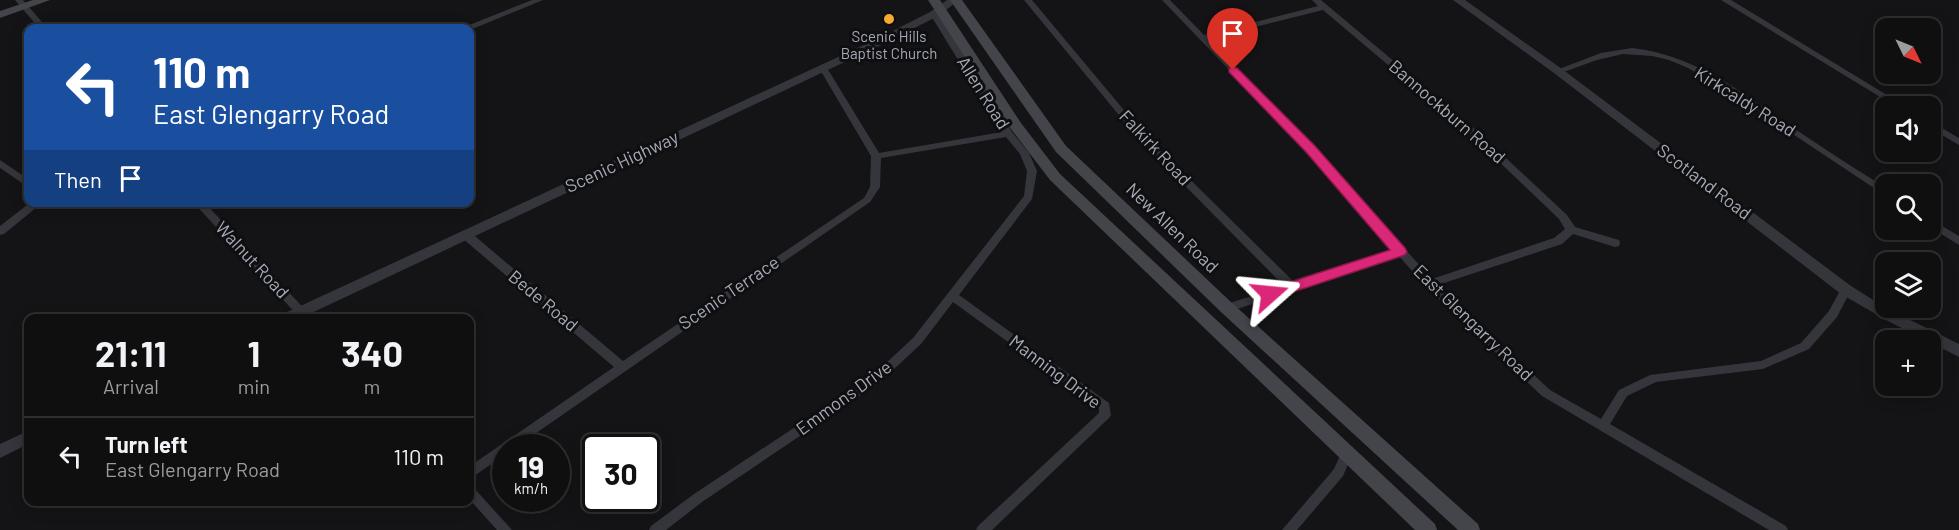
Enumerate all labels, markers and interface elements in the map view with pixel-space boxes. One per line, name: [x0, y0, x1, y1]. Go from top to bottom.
pin: [1207, 8, 1258, 70]
marker: Scenic Hills Baptist Church: [882, 12, 896, 26]
icon: arrive: [1216, 17, 1249, 50]
north arrow: [1875, 18, 1941, 84]
map controls: [1875, 18, 1941, 396]
place label: Scenic Hills Baptist Church: [841, 27, 937, 62]
text: 110 m: [153, 46, 250, 96]
icon: left: [54, 48, 132, 126]
street label: Allen Road: [953, 52, 1015, 133]
street label: Bannockburn Road: [1385, 55, 1510, 168]
street label: Kirkcaldy Road: [1691, 61, 1800, 141]
button: sound: [1875, 96, 1941, 162]
text: East Glengarry Road: [153, 97, 389, 129]
street label: Falkirk Road: [1115, 105, 1196, 190]
street label: Scenic Highway: [561, 125, 682, 197]
street label: Scotland Road: [1653, 139, 1756, 224]
icon: arrive: [114, 162, 147, 195]
text: Then: [54, 166, 102, 192]
button: search: [1875, 174, 1941, 240]
street label: New Allen Road: [1122, 178, 1224, 277]
street label: Walnut Road: [211, 216, 294, 303]
street label: Scenic Terrace: [674, 251, 783, 334]
button: layers: [1875, 252, 1941, 318]
street label: East Glengarry Road: [1409, 260, 1538, 385]
position arrow: [1238, 262, 1302, 326]
street label: Bede Road: [505, 265, 583, 336]
street label: Manning Drive: [1005, 330, 1106, 413]
button: +: [1875, 330, 1941, 396]
text: 21:11: [95, 331, 167, 374]
text: 1: [248, 331, 260, 374]
text: 340: [341, 331, 403, 374]
street label: Emmons Drive: [791, 355, 895, 439]
text: Arrival: [103, 374, 159, 398]
text: min: [238, 374, 270, 398]
text: m: [364, 374, 380, 398]
text: Turn left: [105, 431, 188, 457]
speed limit sign: 30: [582, 434, 660, 512]
icon: left: [54, 440, 87, 473]
text: 110 m: [394, 443, 444, 469]
text: 19: [518, 448, 544, 484]
text: East Glengarry Road: [105, 457, 280, 481]
text: km/h: [514, 479, 548, 497]

